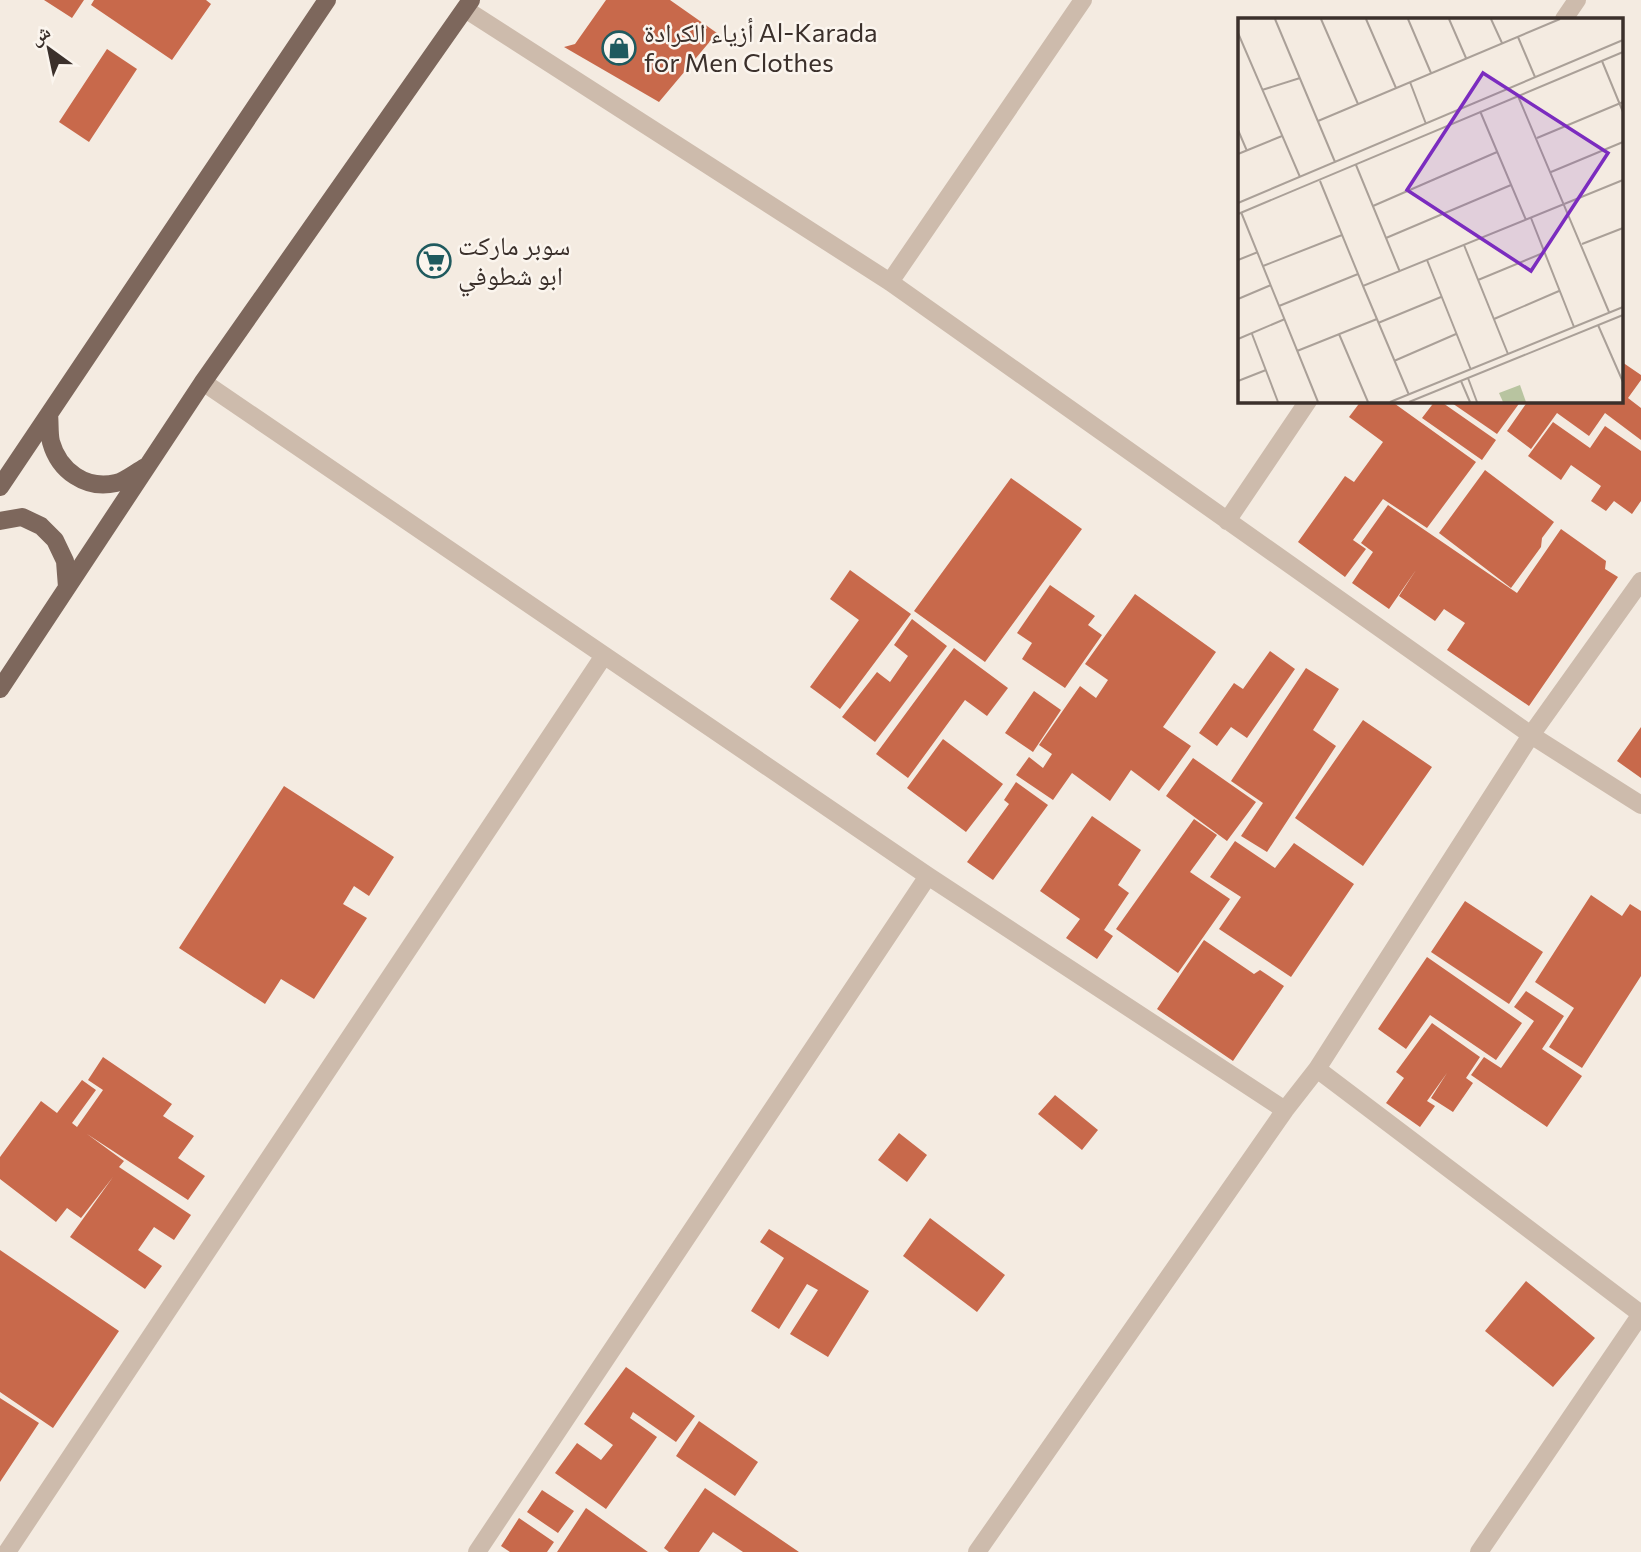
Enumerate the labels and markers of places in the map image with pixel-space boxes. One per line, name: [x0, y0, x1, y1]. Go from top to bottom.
place label: أزياء الكرادة Al-Karada for Men Clothes: [644, 16, 878, 77]
shop icon: أزياء الكرادة Al-Karada for Men Clothes: [600, 29, 638, 67]
place label: سوبر ماركت ابو شطوفي: [458, 229, 570, 297]
supermarket icon: سوبر ماركت ابو شطوفي: [415, 242, 453, 280]

